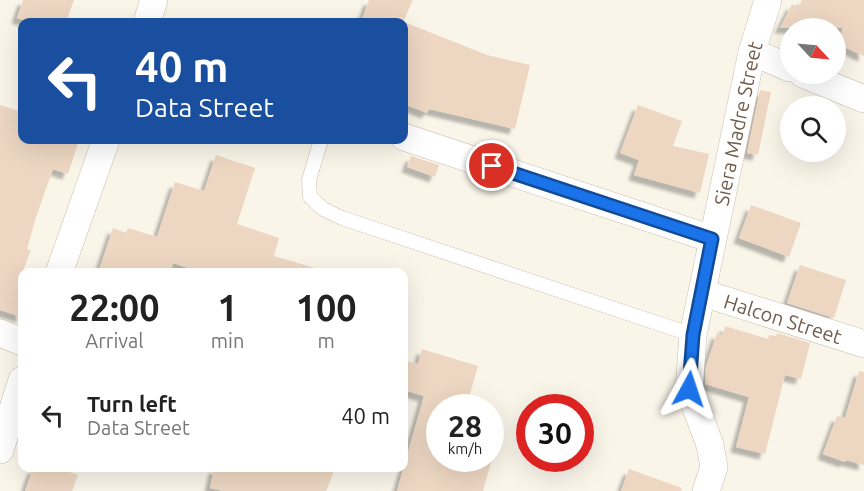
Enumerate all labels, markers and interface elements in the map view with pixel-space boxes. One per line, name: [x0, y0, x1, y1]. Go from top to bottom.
north arrow: [780, 18, 846, 84]
map controls: [780, 18, 846, 162]
street label: Siera Madre Street: [709, 38, 766, 207]
icon: left: [36, 42, 114, 120]
text: 40 m: [135, 43, 229, 90]
text: Data Street: [135, 92, 274, 122]
button: search: [780, 96, 846, 162]
pin: [466, 140, 517, 191]
icon: arrive: [475, 149, 508, 182]
text: 22:00: [69, 287, 159, 328]
text: 1: [217, 287, 238, 328]
text: 100: [296, 287, 357, 328]
street label: Halcon Street: [721, 289, 845, 348]
text: Arrival: [85, 329, 144, 352]
text: min: [211, 329, 244, 352]
text: m: [318, 329, 335, 352]
position arrow: [657, 357, 721, 421]
text: Turn left: [87, 391, 177, 416]
speed limit sign: 30: [516, 394, 594, 472]
icon: left: [36, 399, 69, 432]
text: 40 m: [341, 403, 390, 428]
text: 28: [448, 409, 482, 443]
text: Data Street: [87, 416, 190, 439]
text: km/h: [448, 440, 482, 457]

